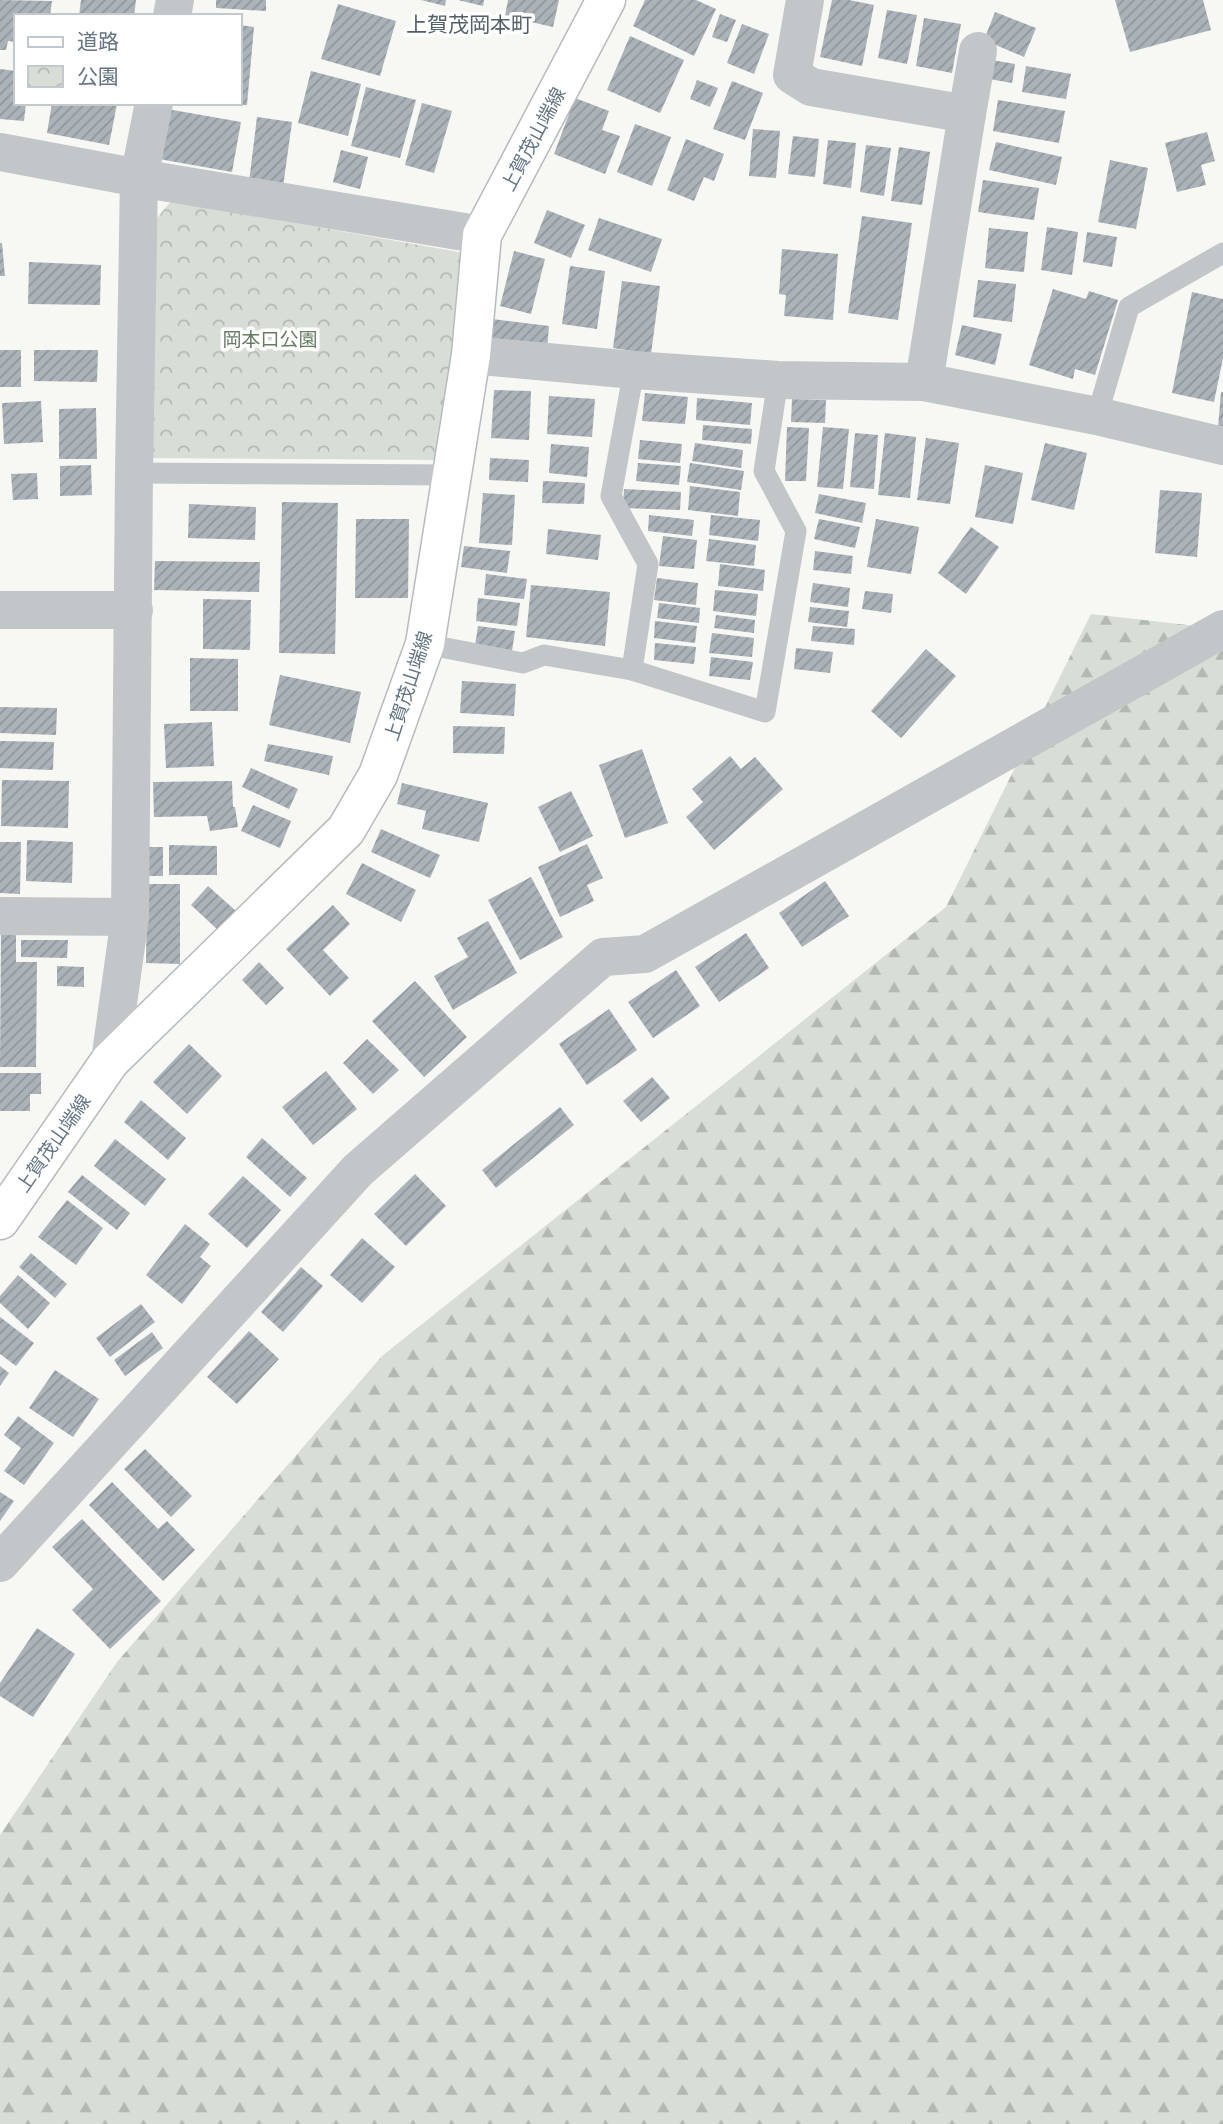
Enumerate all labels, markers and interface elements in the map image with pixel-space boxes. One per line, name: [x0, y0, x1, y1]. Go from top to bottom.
district label: 上賀茂岡本町: [406, 11, 532, 38]
legend: [14, 14, 242, 105]
text: 道路: [77, 28, 119, 55]
text: 公園: [77, 63, 119, 90]
street label: 上賀茂山端線: [496, 83, 570, 195]
park label: 岡本口公園: [222, 327, 318, 351]
street label: 上賀茂山端線: [379, 628, 437, 744]
street label: 上賀茂山端線: [10, 1089, 96, 1197]

